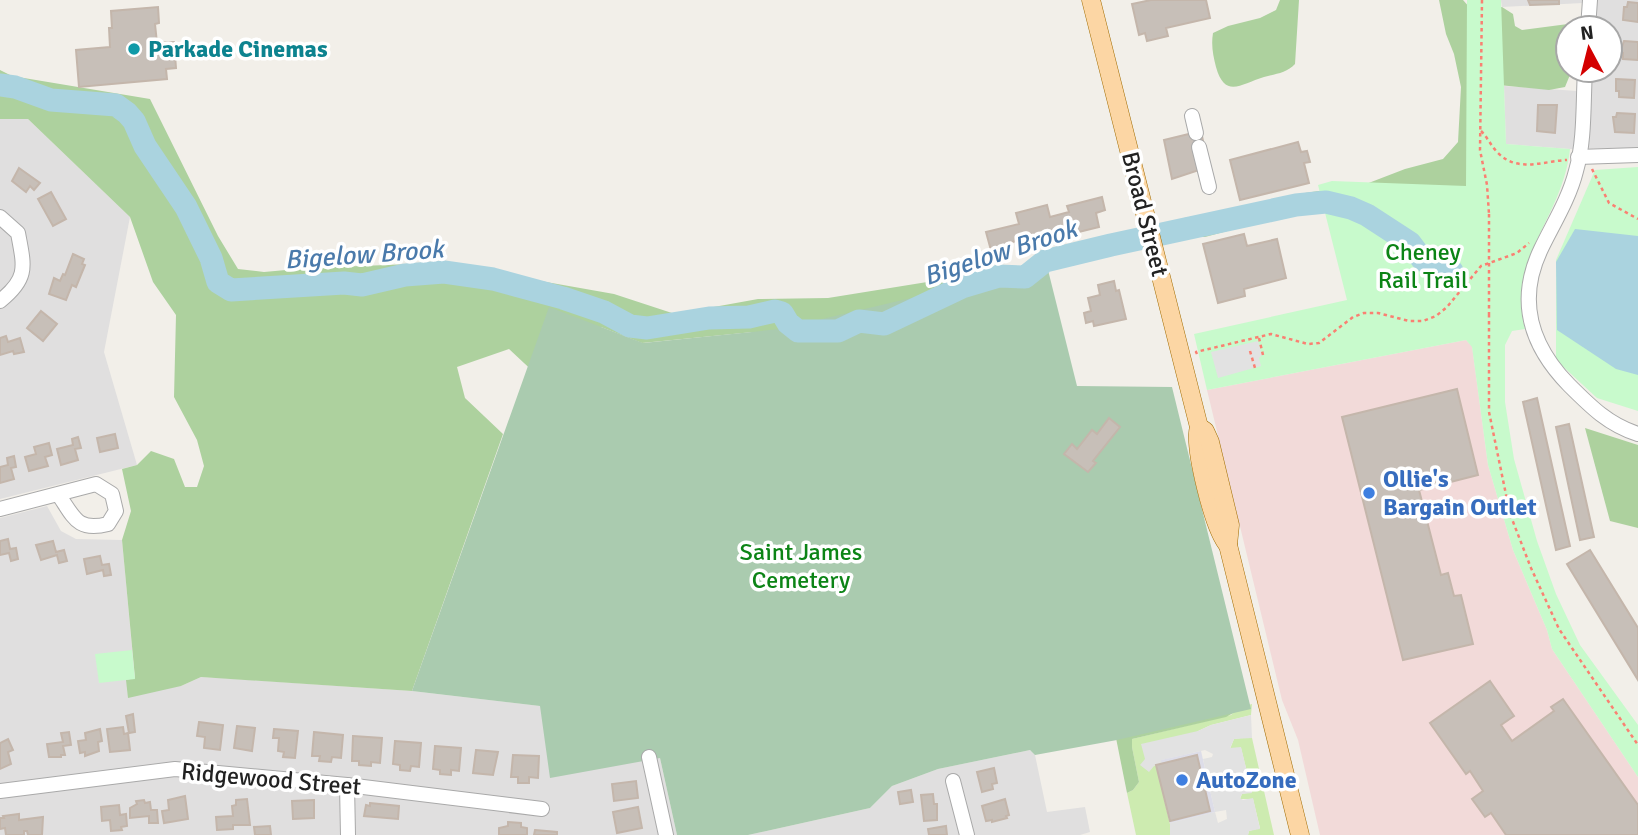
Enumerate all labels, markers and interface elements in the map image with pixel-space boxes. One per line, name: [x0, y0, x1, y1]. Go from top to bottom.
north arrow: [1554, 14, 1624, 84]
text: N: [1579, 20, 1595, 46]
place label: Parkade Cinemas: [148, 34, 328, 64]
marker: Parkade Cinemas: [126, 41, 142, 57]
street label: Broad Street: [1115, 148, 1175, 280]
water label: Bigelow Brook: [920, 213, 1083, 293]
water label: Bigelow Brook: [284, 233, 447, 277]
park label: Cheney Rail Trail: [1378, 237, 1468, 295]
place label: Ollie's Bargain Outlet: [1383, 464, 1537, 522]
marker: Ollie's Bargain Outlet: [1361, 485, 1377, 501]
park label: Saint James Cemetery: [740, 537, 862, 595]
street label: Ridgewood Street: [180, 756, 362, 802]
place label: AutoZone: [1196, 765, 1297, 795]
marker: AutoZone: [1174, 772, 1190, 788]

